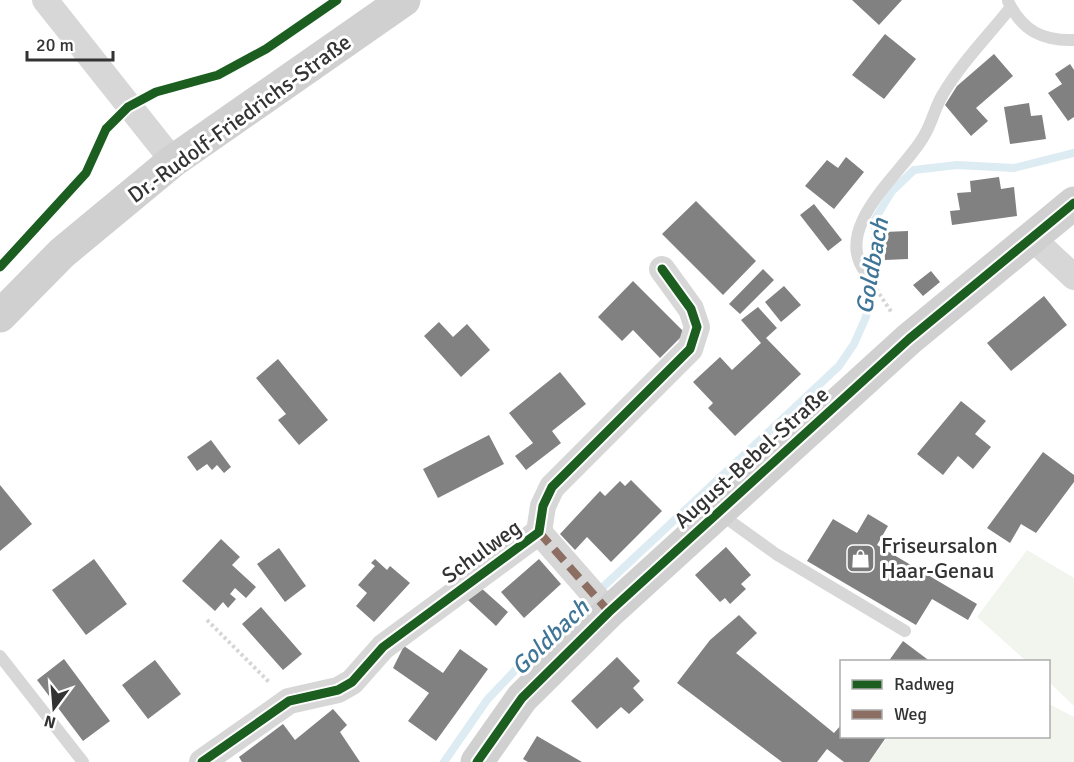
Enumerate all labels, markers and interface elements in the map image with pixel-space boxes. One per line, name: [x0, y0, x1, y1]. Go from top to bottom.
scale bar: [27, 24, 112, 62]
street label: Dr.-Rudolf-Friedrichs-Straße: [122, 28, 356, 209]
text: 20 m: [36, 34, 74, 56]
water label: Goldbach: [849, 215, 895, 316]
street label: August-Bebel-Straße: [668, 381, 834, 534]
street label: Schulweg: [436, 514, 526, 589]
place label: Friseursalon Haar-Genau: [881, 532, 998, 584]
shop icon: Friseursalon Haar-Genau: [844, 542, 876, 574]
water label: Goldbach: [505, 592, 596, 681]
legend: [840, 660, 1050, 738]
text: Radweg: [894, 673, 955, 695]
north arrow: [24, 678, 84, 738]
text: Weg: [894, 703, 927, 725]
text: N: [42, 710, 58, 733]

